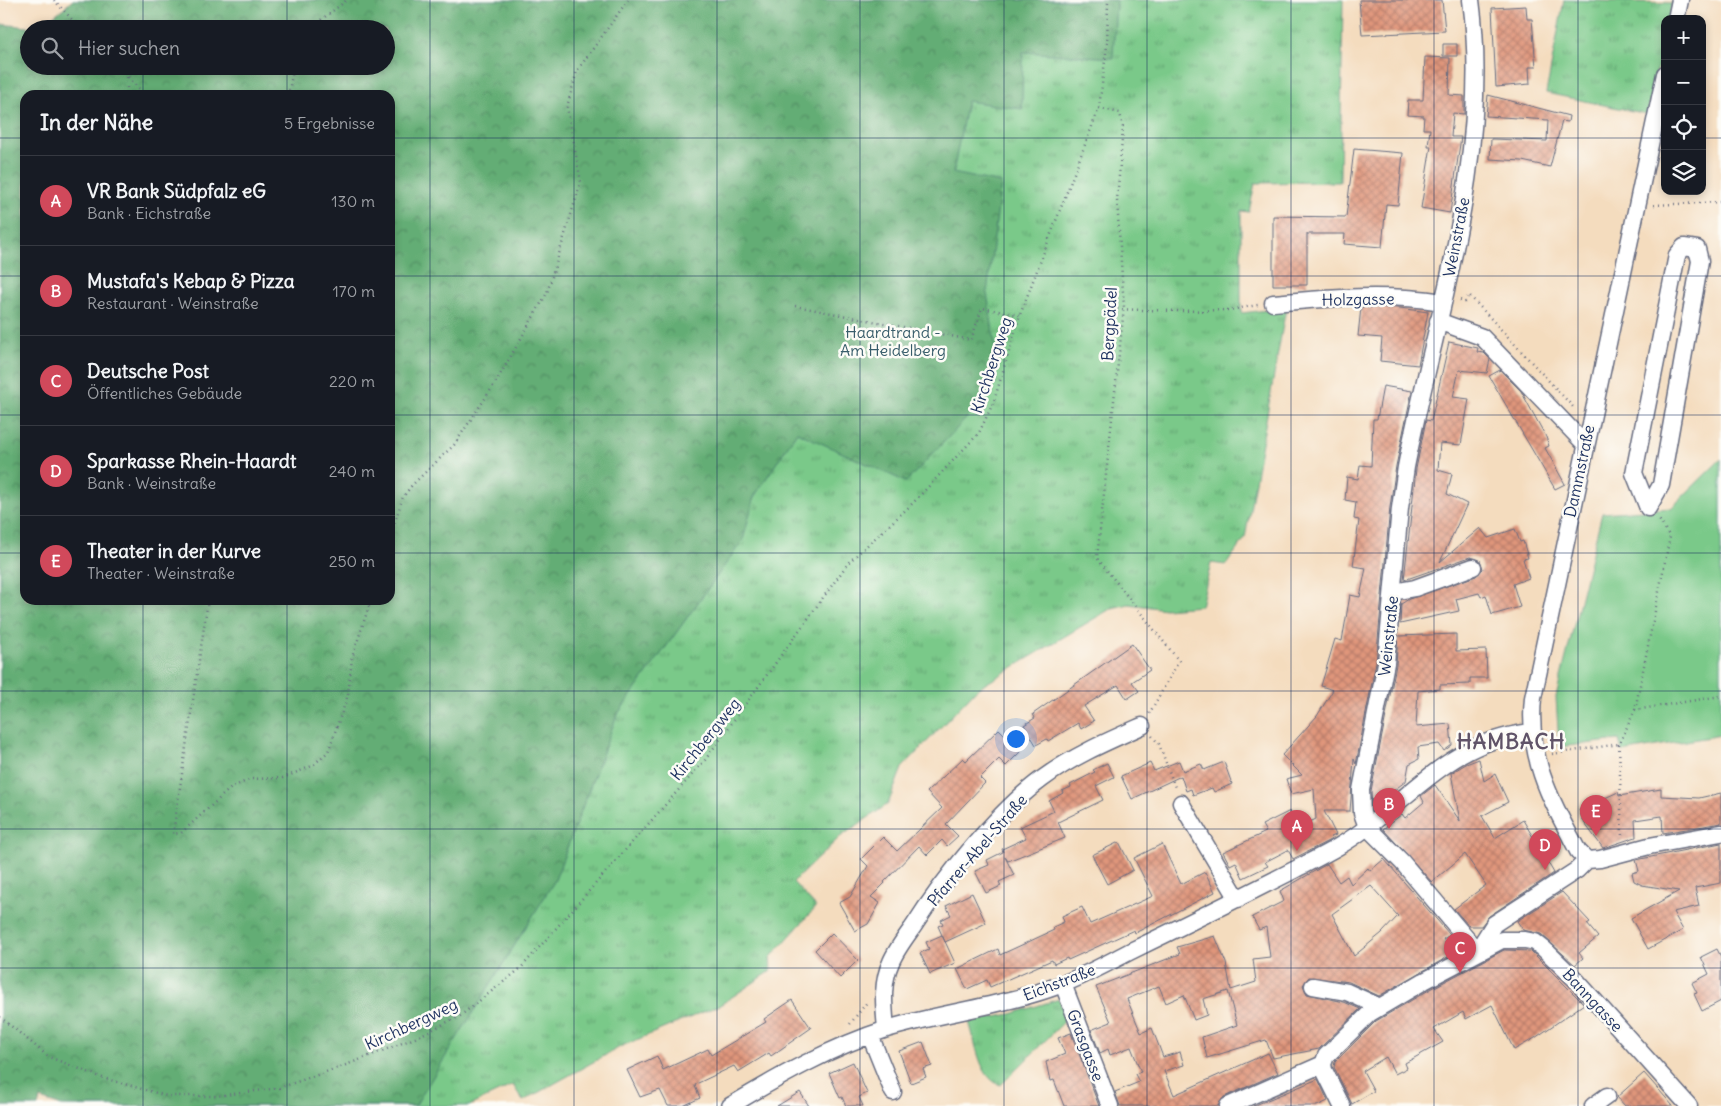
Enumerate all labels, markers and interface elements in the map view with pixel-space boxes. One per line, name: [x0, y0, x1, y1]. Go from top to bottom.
map controls: [1661, 15, 1706, 195]
button: +: [1661, 15, 1706, 60]
search box: [20, 20, 395, 75]
icon: search: [38, 34, 66, 62]
text: Hier suchen: [78, 36, 180, 60]
button: −: [1661, 60, 1706, 105]
button: locate: [1661, 105, 1706, 150]
text: In der Nähe: [40, 109, 153, 136]
text: 5 Ergebnisse: [284, 113, 375, 133]
button: layers: [1661, 150, 1706, 195]
text: VR Bank Südpfalz eG: [87, 179, 266, 203]
text: A: [51, 191, 61, 211]
text: 130 m: [331, 191, 375, 211]
street label: Weinstraße: [1438, 195, 1474, 279]
text: Bank · Eichstraße: [87, 203, 211, 223]
text: Mustafa's Kebap & Pizza: [87, 269, 295, 293]
text: B: [51, 281, 61, 301]
text: 170 m: [332, 281, 375, 301]
street label: Bergpädel: [1097, 286, 1121, 362]
street label: Holzgasse: [1321, 288, 1395, 310]
text: Restaurant · Weinstraße: [87, 293, 259, 313]
street label: Kirchbergweg: [966, 314, 1016, 416]
park label: Haardtrand - Am Heidelberg: [840, 322, 946, 360]
text: Deutsche Post: [87, 359, 209, 383]
text: C: [51, 371, 61, 391]
text: 220 m: [329, 371, 375, 391]
text: Öffentliches Gebäude: [87, 383, 242, 403]
street label: Dammstraße: [1559, 423, 1599, 519]
text: Sparkasse Rhein-Haardt: [87, 449, 296, 473]
text: D: [50, 461, 62, 481]
text: 240 m: [329, 461, 375, 481]
text: Bank · Weinstraße: [87, 473, 216, 493]
text: Theater in der Kurve: [87, 539, 261, 563]
text: E: [51, 551, 61, 571]
text: 250 m: [329, 551, 375, 571]
text: Theater · Weinstraße: [87, 563, 235, 583]
street label: Weinstraße: [1374, 595, 1402, 677]
street label: Kirchbergweg: [666, 694, 744, 784]
your location: [1003, 726, 1029, 752]
district label: HAMBACH: [1457, 728, 1565, 755]
pin: B: [1373, 788, 1405, 829]
street label: Pfarrer-Abel-Straße: [923, 790, 1031, 910]
pin: E: [1580, 795, 1612, 836]
pin: A: [1281, 810, 1313, 851]
pin: D: [1529, 829, 1561, 870]
pin: C: [1444, 932, 1476, 973]
street label: Eichstraße: [1020, 959, 1098, 1005]
street label: Banngasse: [1559, 964, 1627, 1036]
street label: Kirchbergweg: [361, 994, 461, 1054]
street label: Grasgasse: [1063, 1006, 1109, 1084]

